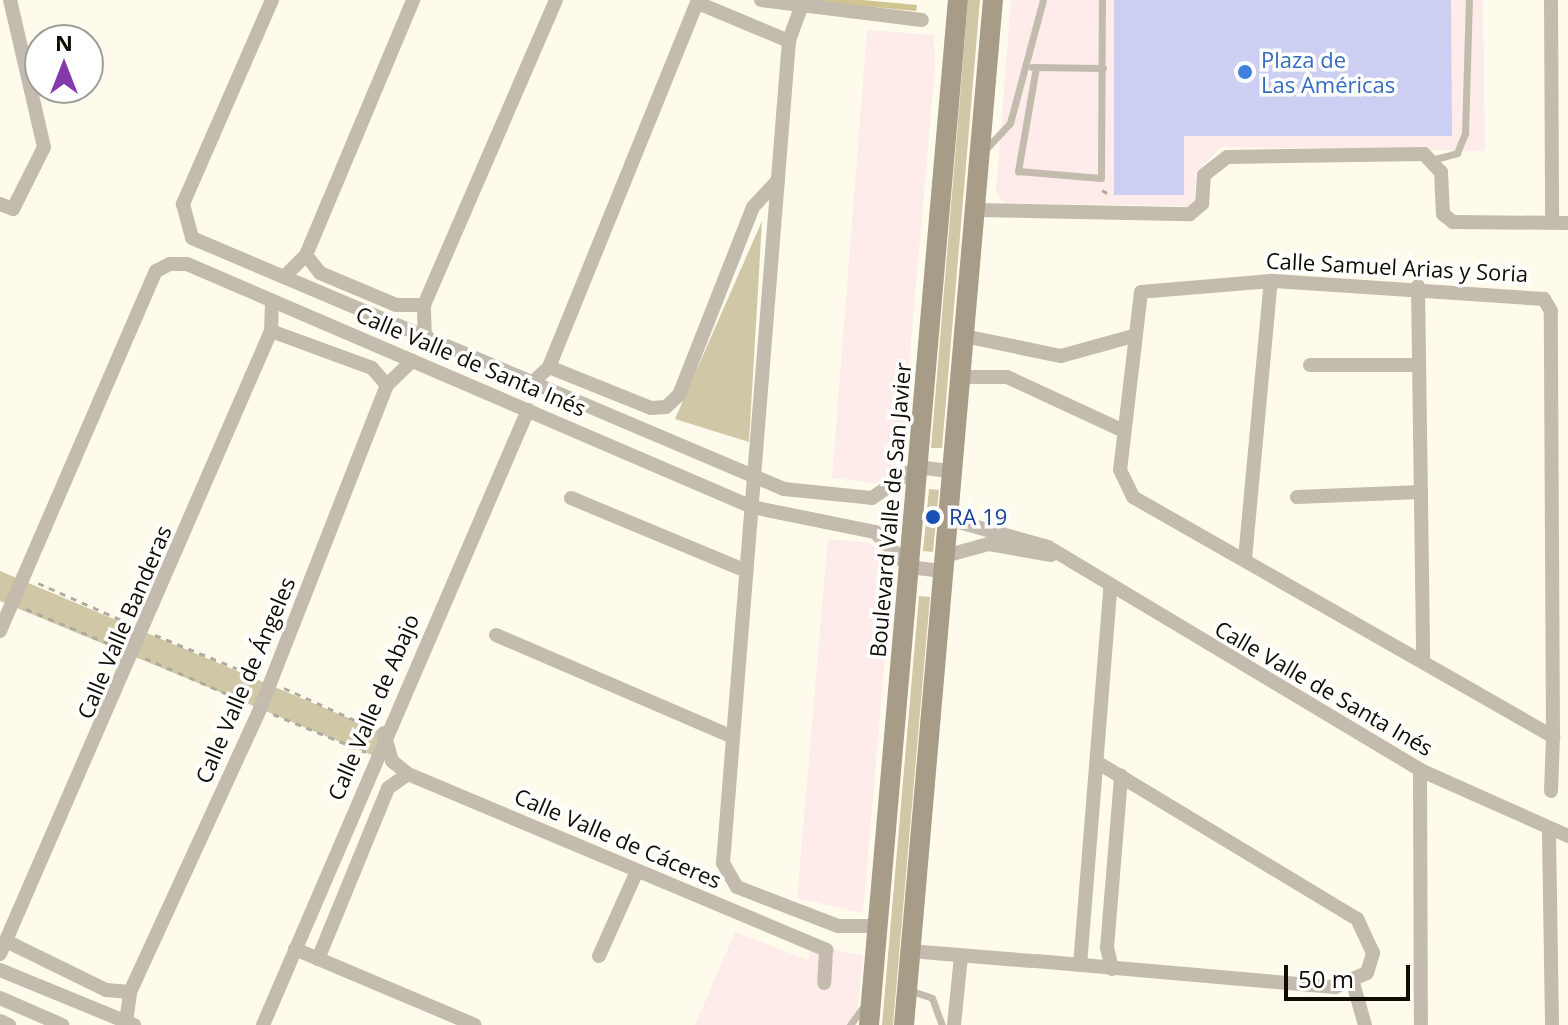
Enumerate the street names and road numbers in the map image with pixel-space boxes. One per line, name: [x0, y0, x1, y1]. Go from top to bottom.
street label: Calle Samuel Arias y Soria: [1265, 247, 1529, 287]
street label: Calle Valle de Santa Inés: [352, 301, 590, 421]
street label: Boulevard Valle de San Javier: [864, 362, 916, 658]
street label: Calle Valle Banderas: [71, 521, 177, 723]
street label: Calle Valle de Ángeles: [190, 573, 300, 787]
street label: Calle Valle de Abajo: [322, 610, 424, 804]
street label: Calle Valle de Santa Inés: [1210, 615, 1438, 761]
street label: Calle Valle de Cáceres: [511, 782, 725, 894]

